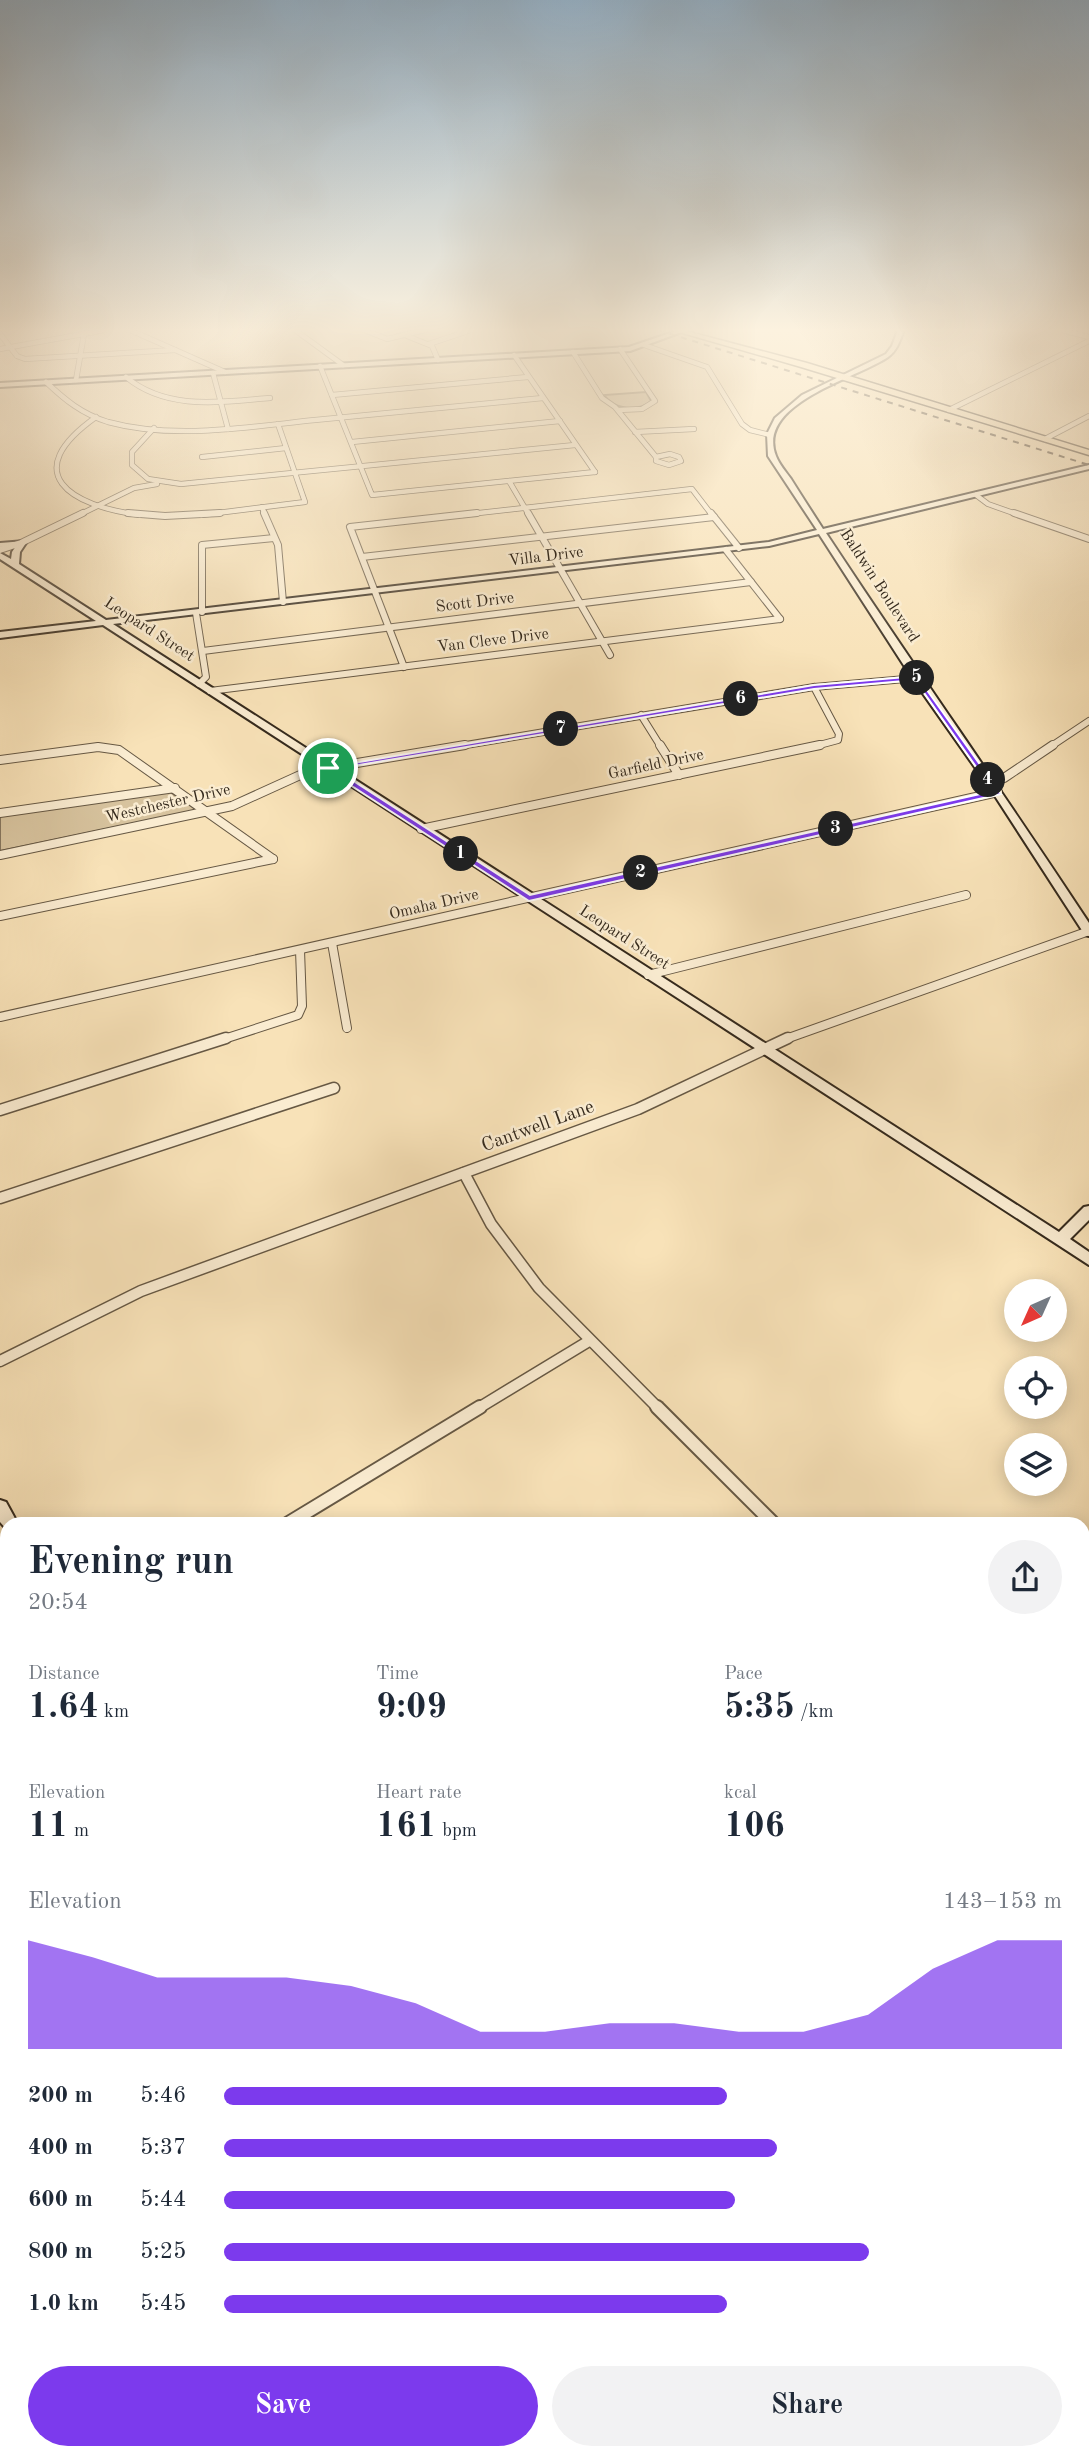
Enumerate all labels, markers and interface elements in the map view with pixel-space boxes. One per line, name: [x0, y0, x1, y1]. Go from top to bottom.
street label: Baldwin Boulevard: [836, 527, 922, 645]
street label: Villa Drive: [508, 544, 584, 570]
street label: Scott Drive: [435, 590, 515, 616]
street label: Leopard Street: [101, 595, 197, 665]
street label: Van Cleve Drive: [436, 626, 550, 656]
pin: 5: [900, 660, 934, 696]
text: 5: [911, 668, 922, 687]
pin: 6: [724, 682, 758, 716]
text: 6: [735, 689, 746, 708]
pin: 7: [544, 712, 578, 746]
text: 7: [555, 719, 566, 738]
pin: [298, 738, 358, 798]
street label: Garfield Drive: [607, 747, 705, 783]
icon: arrive: [309, 749, 347, 787]
pin: 4: [970, 762, 1006, 798]
text: 4: [982, 770, 993, 789]
street label: Westchester Drive: [104, 782, 232, 826]
pin: 3: [818, 812, 854, 846]
text: 3: [830, 819, 841, 838]
pin: 1: [444, 836, 478, 872]
text: 1: [455, 844, 466, 863]
pin: 2: [624, 856, 658, 890]
text: 2: [635, 863, 646, 882]
street label: Omaha Drive: [388, 887, 480, 923]
street label: Leopard Street: [576, 903, 672, 973]
street label: Cantwell Lane: [479, 1098, 597, 1156]
north arrow: [1004, 1279, 1068, 1342]
map controls: [1004, 1279, 1067, 1496]
button: locate: [1004, 1356, 1067, 1419]
button: layers: [1004, 1433, 1067, 1496]
button: share: [988, 1540, 1062, 1614]
text: Evening run: [28, 1544, 234, 1582]
text: 20:54: [28, 1591, 88, 1614]
text: Distance: [28, 1665, 100, 1684]
text: Time: [376, 1665, 419, 1684]
text: Pace: [724, 1665, 763, 1684]
text: 1.64: [28, 1690, 99, 1725]
text: 9:09: [376, 1690, 447, 1725]
text: 5:35: [724, 1690, 795, 1725]
text: km: [99, 1703, 129, 1722]
text: /km: [795, 1703, 834, 1722]
text: Elevation: [28, 1784, 105, 1803]
text: Heart rate: [376, 1784, 461, 1803]
text: kcal: [724, 1784, 757, 1803]
text: 11: [28, 1809, 69, 1844]
text: 161: [376, 1809, 437, 1844]
text: 106: [724, 1809, 785, 1844]
text: m: [69, 1822, 89, 1841]
text: bpm: [437, 1822, 477, 1841]
text: Elevation: [28, 1890, 122, 1913]
text: 143–153 m: [943, 1890, 1062, 1913]
text: 200 m: [28, 2084, 93, 2107]
text: 5:46: [140, 2084, 186, 2107]
text: 400 m: [28, 2136, 93, 2159]
text: 5:37: [140, 2136, 186, 2159]
text: 600 m: [28, 2188, 93, 2211]
text: 5:44: [140, 2188, 186, 2211]
text: 800 m: [28, 2240, 93, 2263]
text: 5:25: [140, 2240, 186, 2263]
text: 1.0 km: [28, 2292, 99, 2315]
text: 5:45: [140, 2292, 186, 2315]
button: Save: [28, 2366, 538, 2446]
button: Share: [552, 2366, 1062, 2446]

